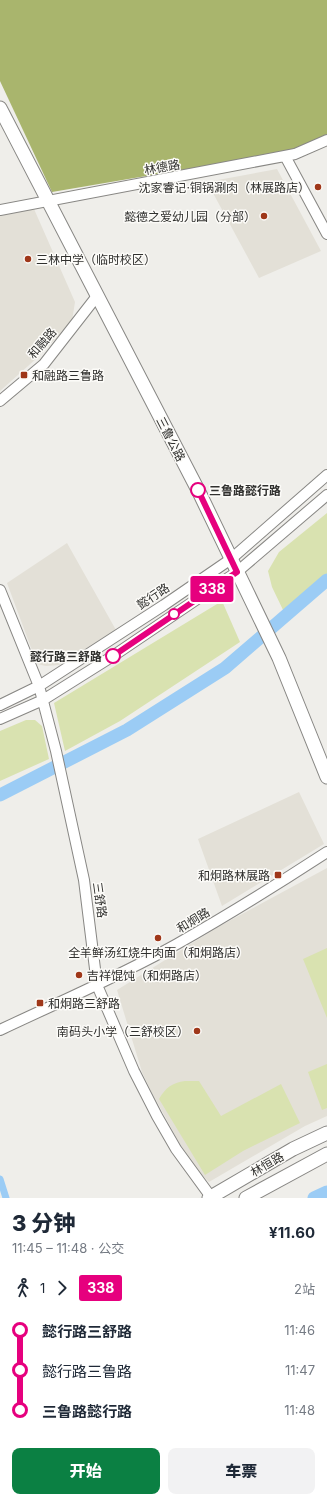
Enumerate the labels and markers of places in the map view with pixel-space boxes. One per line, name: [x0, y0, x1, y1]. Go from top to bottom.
place label: 沈家睿记·铜锅涮肉（林展路店）: [139, 180, 310, 195]
marker: 沈家睿记·铜锅涮肉（林展路店）: [313, 182, 323, 192]
place label: 懿德之爱幼儿园（分部）: [124, 209, 256, 224]
marker: 懿德之爱幼儿园（分部）: [259, 211, 269, 221]
place label: 三林中学（临时校区）: [36, 252, 156, 267]
marker: 三林中学（临时校区）: [23, 254, 33, 264]
place label: 和融路三鲁路: [32, 368, 104, 383]
marker: 和融路三鲁路: [19, 370, 29, 380]
marker: 三鲁路懿行路: [190, 482, 206, 498]
place label: 三鲁路懿行路: [209, 483, 281, 498]
unlabelled marker: [168, 608, 180, 620]
marker: 懿行路三舒路: [105, 648, 121, 664]
place label: 懿行路三舒路: [30, 649, 102, 664]
place label: 和炯路林展路: [198, 868, 270, 883]
marker: 和炯路林展路: [273, 870, 283, 880]
marker: 全羊鲜汤红烧牛肉面（和炯路店）: [153, 933, 163, 943]
place label: 全羊鲜汤红烧牛肉面（和炯路店）: [68, 945, 248, 960]
place label: 吉祥馄饨（和炯路店）: [87, 968, 207, 983]
marker: 吉祥馄饨（和炯路店）: [74, 970, 84, 980]
place label: 和炯路三舒路: [48, 996, 120, 1011]
marker: 和炯路三舒路: [35, 998, 45, 1008]
place label: 南码头小学（三舒校区）: [57, 1024, 189, 1039]
marker: 南码头小学（三舒校区）: [192, 1026, 202, 1036]

